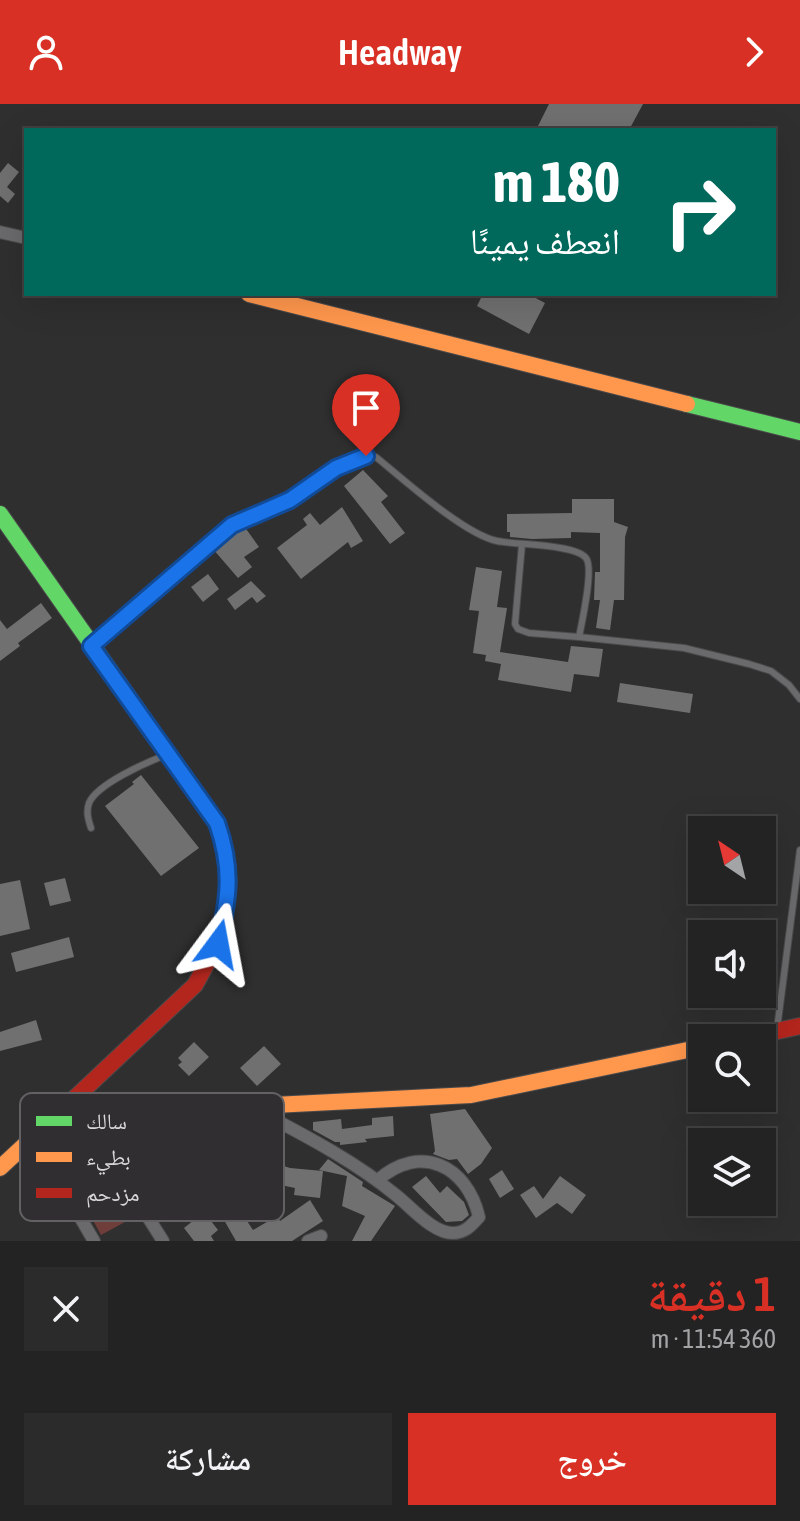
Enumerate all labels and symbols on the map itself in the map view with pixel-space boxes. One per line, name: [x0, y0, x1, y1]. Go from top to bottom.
pin: [332, 374, 400, 456]
north arrow: [688, 816, 776, 904]
position arrow: [176, 902, 260, 986]
legend: [20, 1093, 284, 1221]
text: سالك: [86, 1108, 127, 1134]
text: بطيء: [86, 1144, 131, 1175]
text: مزدحم: [86, 1180, 140, 1208]

